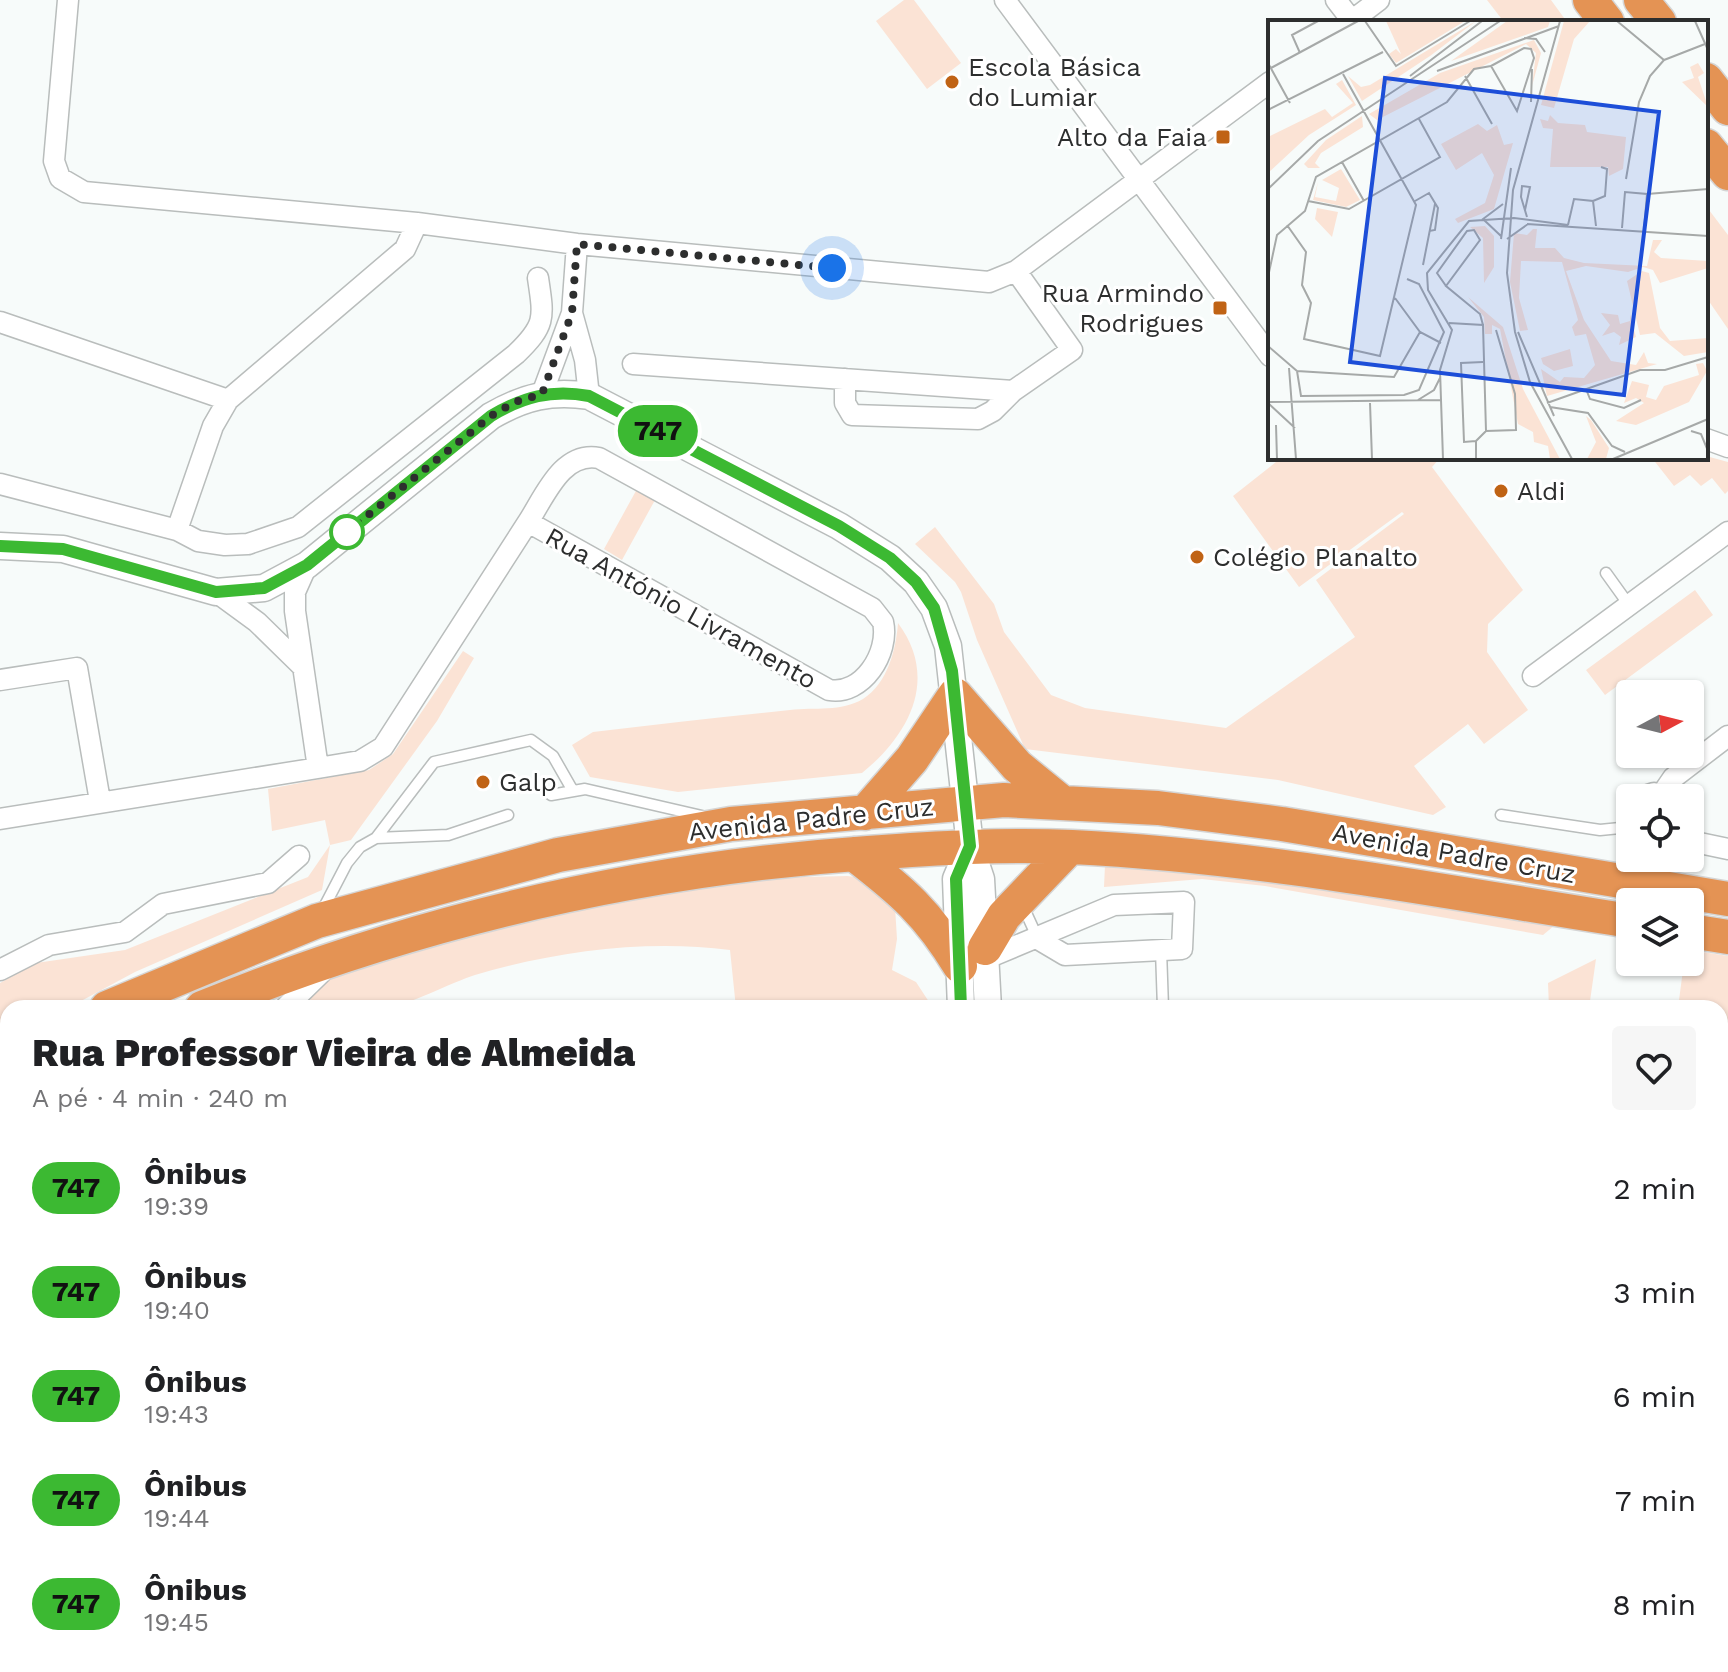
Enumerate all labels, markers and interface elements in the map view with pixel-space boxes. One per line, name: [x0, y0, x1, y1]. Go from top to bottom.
inset map: [1268, 20, 1708, 460]
place label: Escola Básica do Lumiar: [968, 52, 1141, 112]
marker: Escola Básica do Lumiar: [943, 73, 961, 91]
place label: Alto da Faia: [1057, 122, 1207, 152]
marker: Alto da Faia: [1214, 128, 1232, 146]
your location: [812, 248, 852, 288]
place label: Rua Armindo Rodrigues: [1042, 278, 1204, 338]
marker: Rua Armindo Rodrigues: [1211, 299, 1229, 317]
line badge: 747: [612, 405, 704, 457]
text: 747: [634, 414, 682, 447]
place label: Aldi: [1517, 476, 1565, 506]
marker: Aldi: [1492, 482, 1510, 500]
unlabelled marker: [330, 515, 364, 549]
street label: Rua António Livramento: [540, 521, 822, 695]
place label: Colégio Planalto: [1213, 542, 1418, 572]
marker: Colégio Planalto: [1188, 548, 1206, 566]
north arrow: [1616, 680, 1704, 768]
map controls: [1616, 680, 1704, 976]
place label: Galp: [499, 767, 557, 797]
marker: Galp: [474, 773, 492, 791]
button: locate: [1616, 784, 1704, 872]
street label: Avenida Padre Cruz: [687, 791, 935, 847]
street label: Avenida Padre Cruz: [1330, 817, 1578, 889]
button: layers: [1616, 888, 1704, 976]
button: heart: [1612, 1026, 1696, 1110]
text: Rua Professor Vieira de Almeida: [32, 1031, 635, 1075]
text: A pé · 4 min · 240 m: [32, 1083, 288, 1113]
text: Ônibus: [144, 1156, 247, 1191]
text: 747: [52, 1171, 100, 1204]
text: 2 min: [1613, 1171, 1696, 1206]
text: 19:39: [144, 1191, 209, 1221]
text: Ônibus: [144, 1260, 247, 1295]
text: 747: [52, 1275, 100, 1308]
text: 3 min: [1613, 1275, 1696, 1310]
text: 19:40: [144, 1295, 210, 1325]
text: Ônibus: [144, 1364, 247, 1399]
text: 747: [52, 1379, 100, 1412]
text: 6 min: [1612, 1379, 1696, 1414]
text: 19:43: [144, 1399, 209, 1429]
text: Ônibus: [144, 1468, 247, 1503]
text: 747: [52, 1483, 100, 1516]
text: 7 min: [1615, 1483, 1696, 1518]
text: 19:44: [144, 1503, 210, 1533]
text: Ônibus: [144, 1572, 247, 1607]
text: 747: [52, 1587, 100, 1620]
text: 8 min: [1612, 1587, 1696, 1622]
text: 19:45: [144, 1607, 209, 1637]

